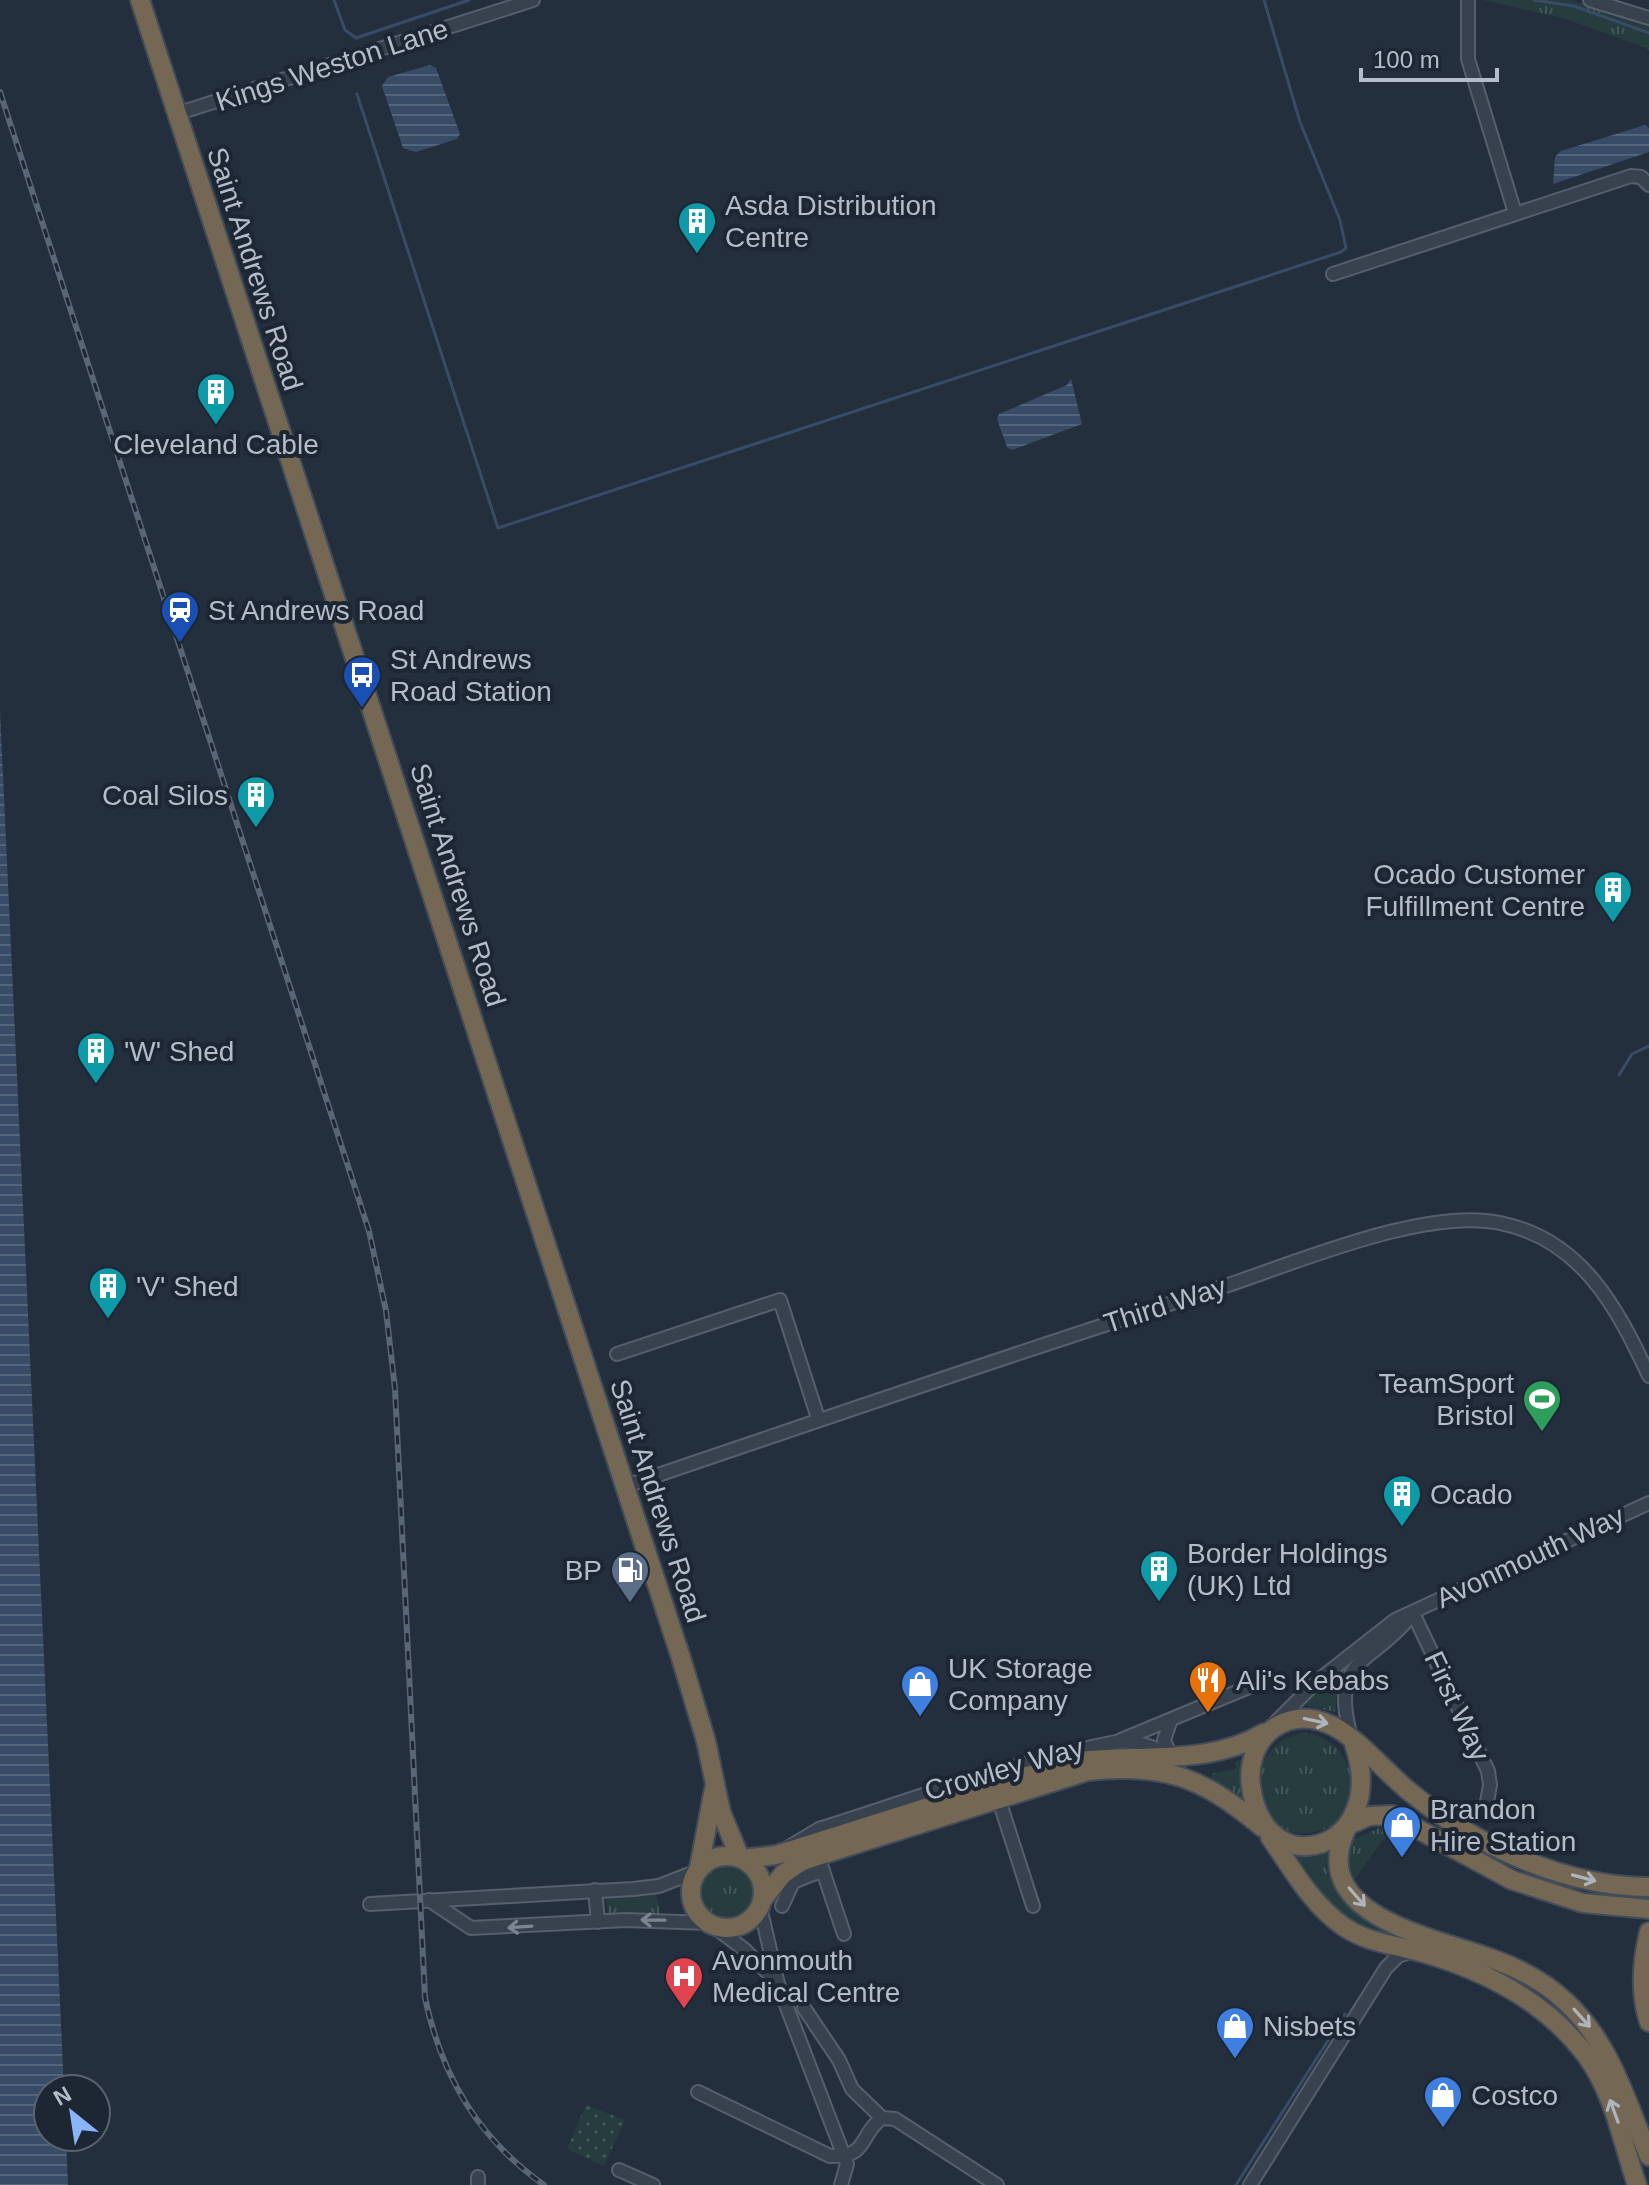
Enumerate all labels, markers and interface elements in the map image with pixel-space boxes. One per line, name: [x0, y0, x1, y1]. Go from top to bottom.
street label: Kings Weston Lane: [212, 13, 452, 117]
scale bar: [1361, 32, 1497, 82]
text: 100 m: [1373, 46, 1440, 73]
street label: Saint Andrews Road: [201, 144, 309, 394]
place label: Asda Distribution Centre: [725, 190, 937, 253]
building icon: Asda Distribution Centre: [676, 200, 718, 255]
building icon: Cleveland Cable: [195, 371, 237, 426]
place label: Cleveland Cable: [113, 429, 319, 460]
station icon: St Andrews Road: [159, 589, 201, 644]
place label: St Andrews Road: [208, 595, 424, 626]
place label: St Andrews Road Station: [390, 644, 552, 707]
bus stop icon: St Andrews Road Station: [341, 654, 383, 709]
street label: Saint Andrews Road: [404, 760, 512, 1010]
building icon: Coal Silos: [235, 774, 277, 829]
place label: Coal Silos: [102, 780, 228, 811]
place label: Ocado Customer Fulfillment Centre: [1366, 859, 1585, 922]
building icon: Ocado Customer Fulfillment Centre: [1592, 869, 1634, 924]
building icon: 'W' Shed: [75, 1030, 117, 1085]
place label: 'W' Shed: [124, 1036, 234, 1067]
building icon: 'V' Shed: [87, 1265, 129, 1320]
place label: 'V' Shed: [136, 1271, 239, 1302]
street label: Third Way: [1100, 1271, 1230, 1339]
place label: TeamSport Bristol: [1379, 1368, 1514, 1431]
street label: Saint Andrews Road: [604, 1376, 712, 1626]
sports icon: TeamSport Bristol: [1521, 1378, 1563, 1433]
building icon: Ocado: [1381, 1473, 1423, 1528]
place label: Ocado: [1430, 1479, 1513, 1510]
street label: Avonmouth Way: [1431, 1500, 1629, 1614]
place label: Border Holdings (UK) Ltd: [1187, 1538, 1388, 1601]
building icon: Border Holdings (UK) Ltd: [1138, 1548, 1180, 1603]
fuel station icon: BP: [609, 1549, 651, 1604]
place label: BP: [565, 1555, 602, 1586]
street label: First Way: [1418, 1646, 1496, 1766]
place label: UK Storage Company: [948, 1653, 1093, 1716]
restaurant icon: Ali's Kebabs: [1187, 1659, 1229, 1714]
shop icon: UK Storage Company: [899, 1663, 941, 1718]
place label: Ali's Kebabs: [1236, 1665, 1389, 1696]
one-way arrow: [1303, 1714, 1329, 1729]
street label: Crowley Way: [921, 1732, 1087, 1806]
place label: Brandon Hire Station: [1430, 1794, 1576, 1857]
shop icon: Brandon Hire Station: [1381, 1804, 1423, 1859]
one-way arrow: [1571, 1872, 1596, 1886]
one-way arrow: [1348, 1886, 1366, 1907]
one-way arrow: [640, 1913, 667, 1928]
one-way arrow: [507, 1920, 534, 1935]
place label: Avonmouth Medical Centre: [712, 1945, 900, 2008]
hospital icon: Avonmouth Medical Centre: [663, 1955, 705, 2010]
shop icon: Nisbets: [1214, 2005, 1256, 2060]
one-way arrow: [1572, 2008, 1590, 2028]
place label: Nisbets: [1263, 2011, 1356, 2042]
north arrow: [32, 2073, 112, 2153]
shop icon: Costco: [1422, 2074, 1464, 2129]
place label: Costco: [1471, 2080, 1558, 2111]
text: N: [49, 2081, 75, 2111]
one-way arrow: [1605, 2099, 1620, 2124]

